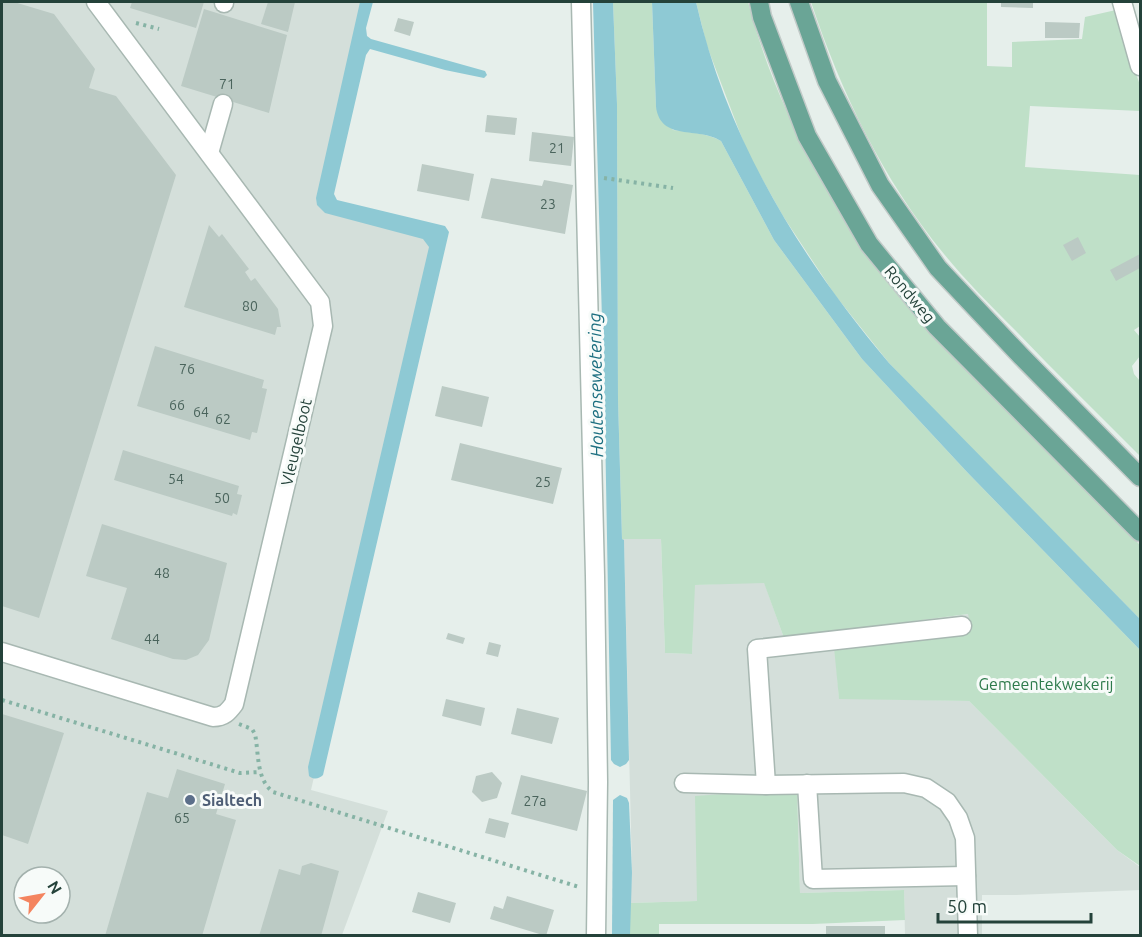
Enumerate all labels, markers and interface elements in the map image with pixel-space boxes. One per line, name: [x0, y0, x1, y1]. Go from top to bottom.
house number: 71: [219, 76, 235, 92]
house number: 21: [549, 140, 565, 156]
house number: 23: [540, 196, 556, 212]
street label: Rondweg: [881, 262, 939, 326]
house number: 80: [242, 298, 258, 314]
water label: Houtensewetering: [584, 312, 606, 457]
house number: 76: [179, 361, 195, 377]
street label: Vleugelboot: [277, 396, 315, 487]
house number: 66: [169, 397, 185, 413]
house number: 64: [193, 404, 209, 420]
house number: 62: [215, 411, 231, 427]
house number: 54: [168, 471, 184, 487]
house number: 25: [535, 474, 551, 490]
house number: 50: [214, 490, 230, 506]
house number: 48: [154, 565, 170, 581]
house number: 44: [144, 631, 160, 647]
park label: Gemeentekwekerij: [979, 675, 1113, 693]
place label: Sialtech: [202, 791, 262, 809]
marker: Sialtech: [183, 793, 197, 807]
house number: 27a: [524, 793, 547, 809]
house number: 65: [174, 810, 190, 826]
north arrow: [12, 865, 72, 925]
text: N: [44, 878, 66, 897]
scale bar: [938, 886, 1091, 924]
text: 50 m: [947, 896, 987, 916]

